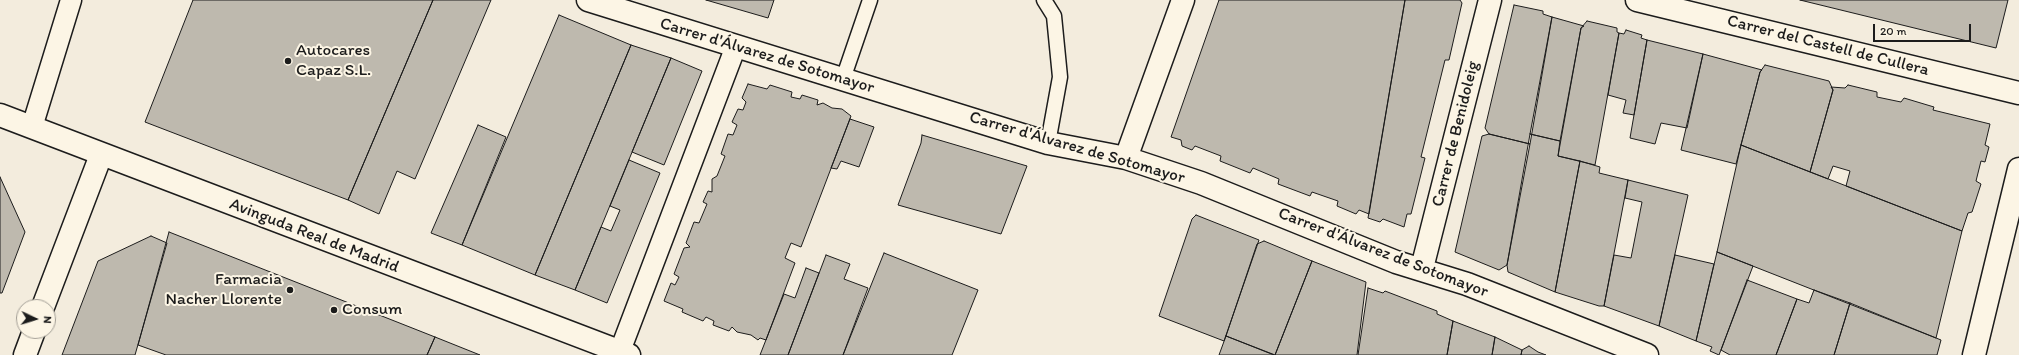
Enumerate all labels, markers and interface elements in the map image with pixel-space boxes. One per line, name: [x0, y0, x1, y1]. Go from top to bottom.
street label: Carrer del Castell de Cullera: [1725, 11, 1931, 81]
street label: Carrer d'Álvarez de Sotomayor: [657, 14, 877, 98]
scale bar: [1875, 16, 1973, 42]
text: 20 m: [1880, 24, 1907, 38]
place label: Autocares Capaz S.L.: [296, 41, 371, 81]
marker: Autocares Capaz S.L.: [283, 56, 293, 66]
street label: Carrer de Benidoleig: [1428, 59, 1484, 209]
street label: Carrer d'Álvarez de Sotomayor: [967, 107, 1187, 189]
street label: Avinguda Real de Madrid: [226, 194, 402, 278]
street label: Carrer d'Álvarez de Sotomayor: [1275, 203, 1491, 303]
place label: Farmacia Nacher Llorente: [166, 270, 282, 310]
marker: Farmacia Nacher Llorente: [285, 285, 295, 295]
north arrow: [16, 299, 56, 339]
place label: Consum: [342, 300, 402, 320]
marker: Consum: [329, 305, 339, 315]
text: N: [41, 316, 54, 324]

